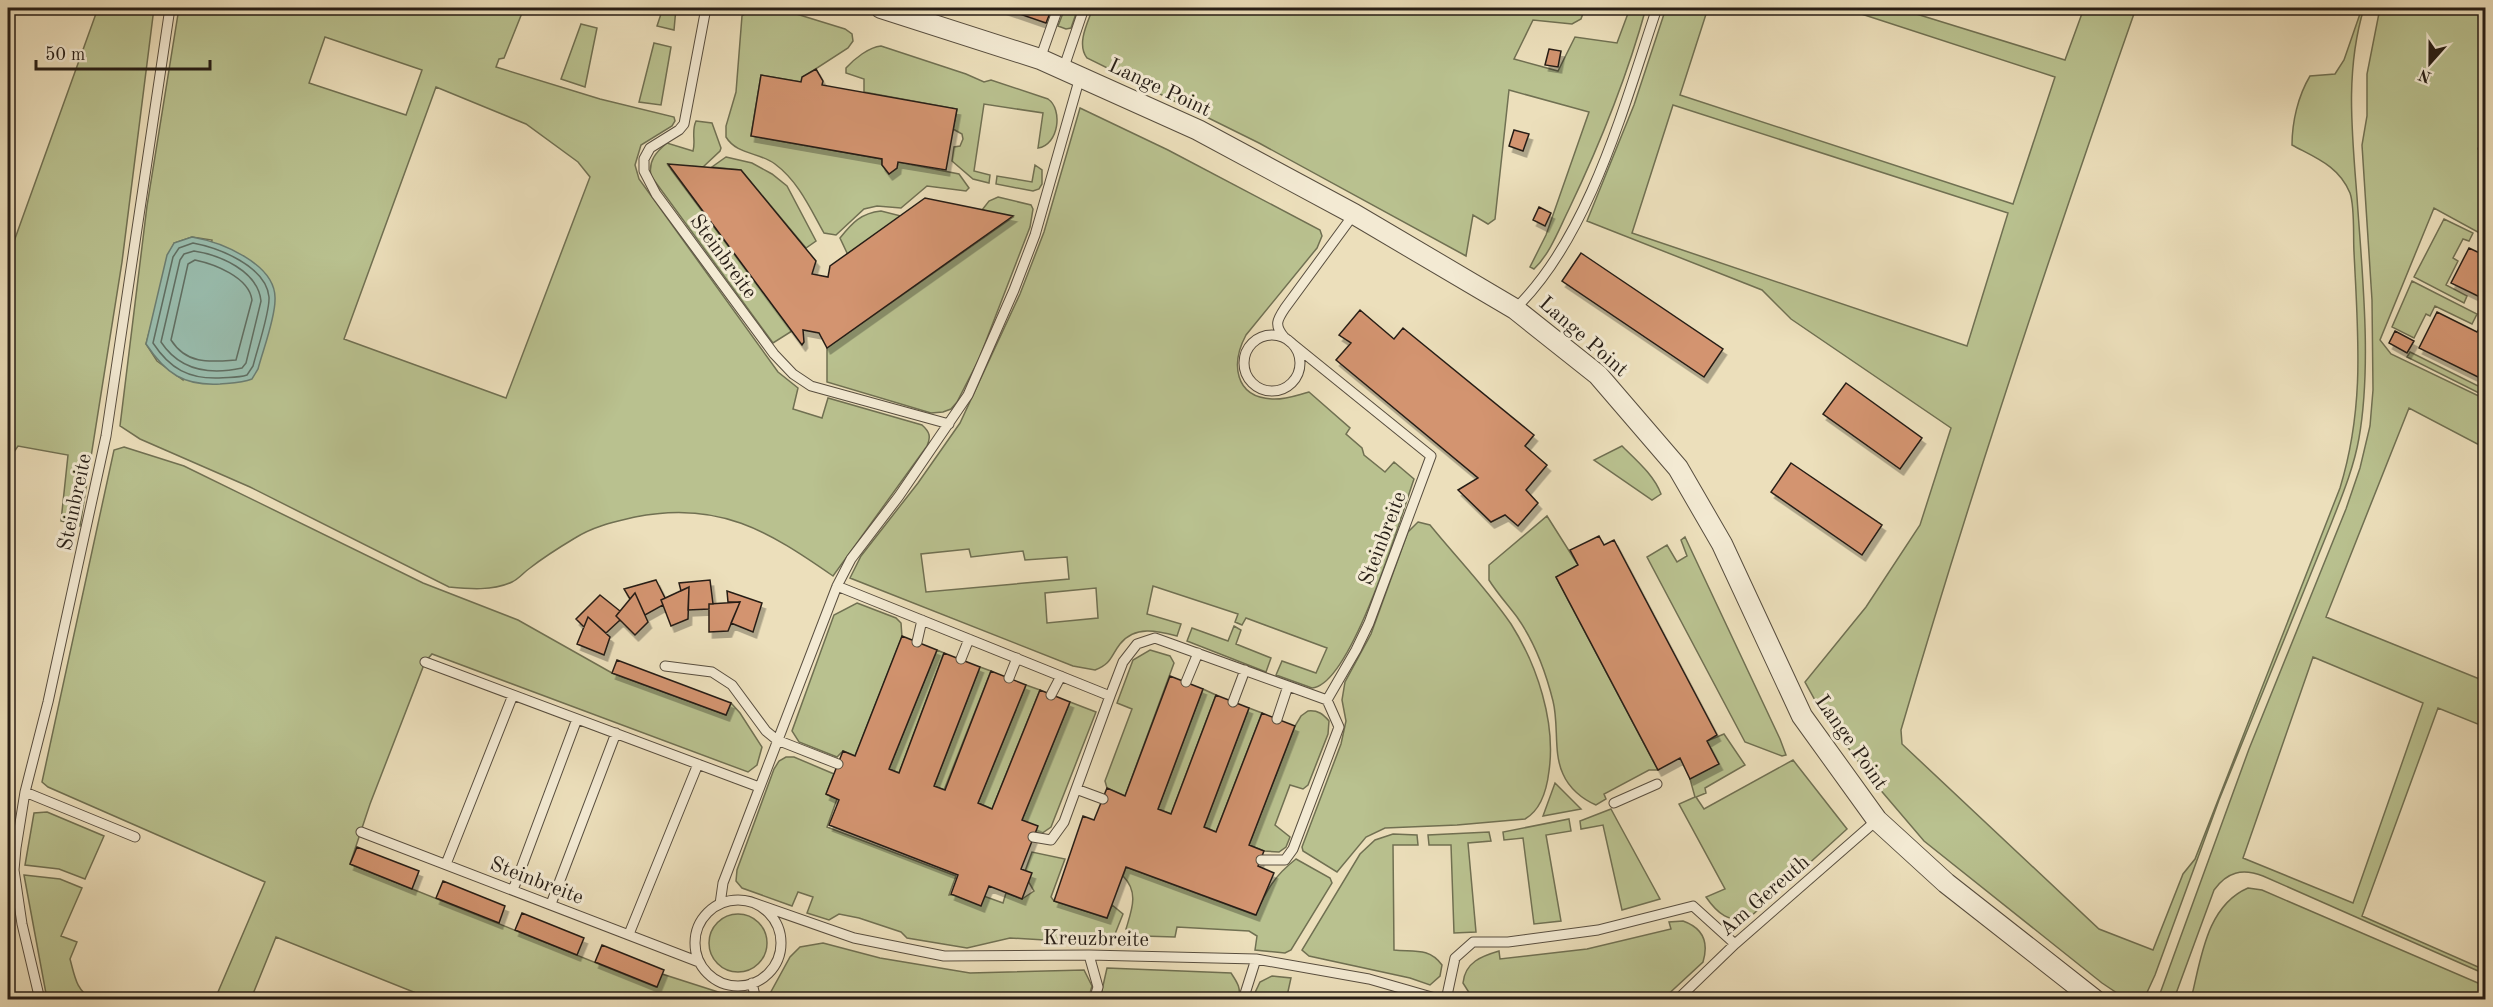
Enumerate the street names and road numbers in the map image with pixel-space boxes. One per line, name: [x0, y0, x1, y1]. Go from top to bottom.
street label: Lange Point: [1105, 55, 1214, 121]
street label: Steinbreite: [685, 211, 760, 303]
street label: Lange Point: [1534, 293, 1632, 381]
street label: Steinbreite: [55, 452, 96, 553]
street label: Steinbreite: [1356, 489, 1411, 588]
street label: Lange Point: [1810, 692, 1891, 794]
street label: Am Gereuth: [1716, 852, 1814, 941]
street label: Steinbreite: [487, 854, 586, 909]
street label: Kreuzbreite: [1043, 928, 1149, 951]

